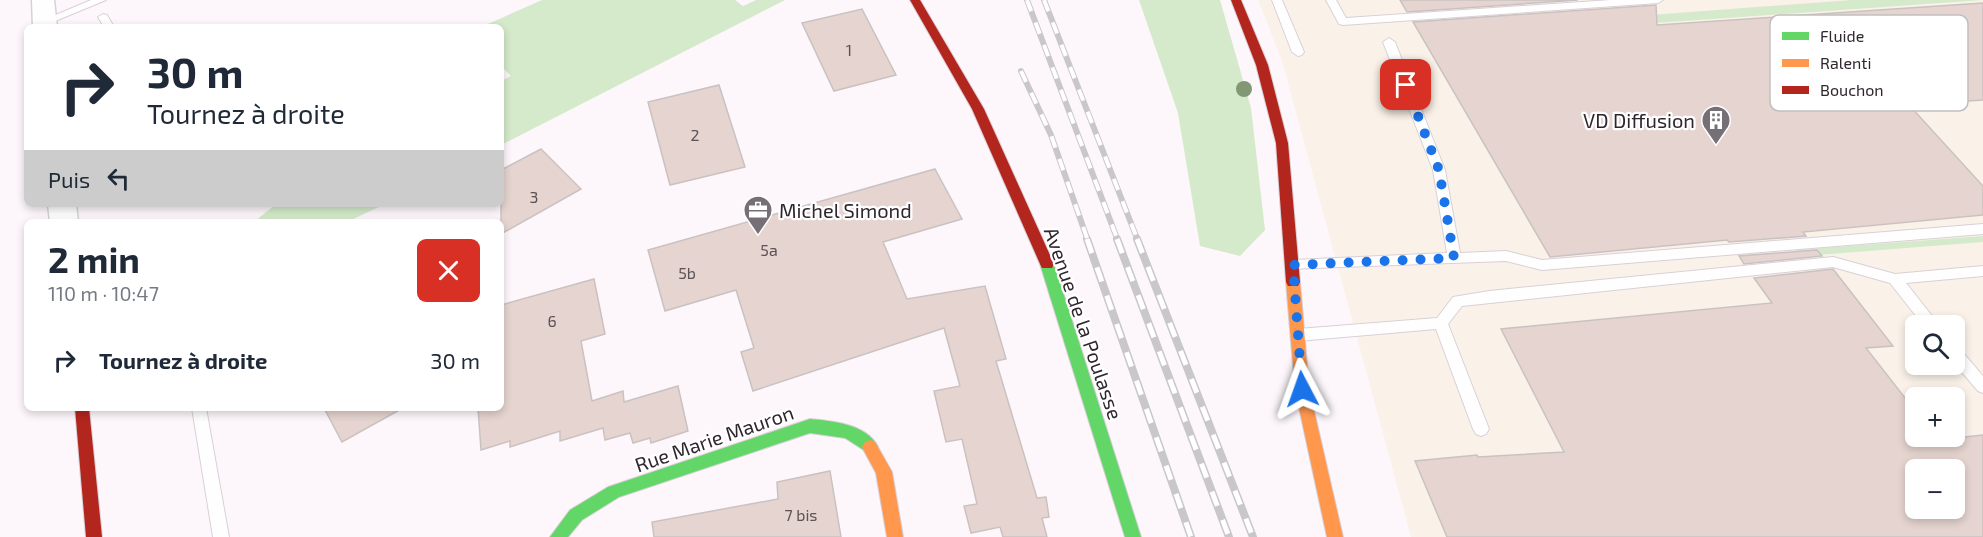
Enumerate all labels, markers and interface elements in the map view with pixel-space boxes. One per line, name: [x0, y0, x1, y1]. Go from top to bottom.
legend: [1770, 15, 1968, 111]
text: Fluide: [1820, 26, 1864, 45]
house number: 1: [846, 40, 852, 59]
text: 30 m: [147, 46, 243, 96]
icon: right: [48, 48, 126, 126]
text: Ralenti: [1820, 53, 1871, 72]
pin: [1380, 59, 1431, 110]
icon: arrive: [1389, 68, 1422, 101]
text: Bouchon: [1820, 80, 1884, 99]
text: Tournez à droite: [147, 97, 345, 129]
building icon: VD Diffusion: [1700, 104, 1732, 146]
place label: VD Diffusion: [1583, 108, 1695, 132]
house number: 2: [691, 125, 700, 144]
icon: left: [102, 162, 135, 195]
text: Puis: [48, 166, 90, 192]
house number: 3: [530, 187, 538, 206]
office icon: Michel Simond: [742, 194, 774, 236]
place label: Michel Simond: [779, 198, 912, 222]
street label: Avenue de la Poulasse: [1040, 224, 1128, 422]
text: 2 min: [48, 237, 140, 280]
button: close: [417, 239, 480, 302]
house number: 5a: [760, 240, 778, 259]
house number: 5b: [678, 263, 696, 282]
text: 110 m · 10:47: [48, 281, 159, 305]
house number: 6: [547, 311, 557, 330]
map controls: [1905, 315, 1965, 519]
button: search: [1905, 315, 1965, 375]
icon: right: [48, 344, 81, 377]
text: Tournez à droite: [99, 347, 268, 373]
text: 30 m: [430, 347, 480, 373]
position arrow: [1270, 357, 1334, 421]
button: +: [1905, 387, 1965, 447]
street label: Rue Marie Mauron: [631, 400, 797, 476]
button: −: [1905, 459, 1965, 519]
house number: 7 bis: [785, 505, 817, 524]

